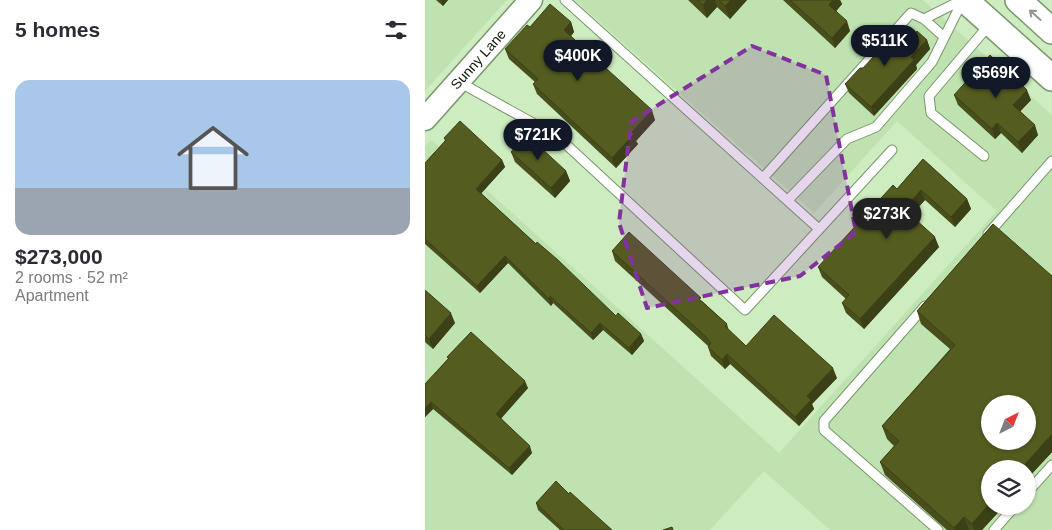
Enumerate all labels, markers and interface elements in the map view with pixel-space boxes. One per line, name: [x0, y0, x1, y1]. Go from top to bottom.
one-way arrow: [1028, 9, 1041, 21]
icon: filters: [382, 16, 410, 44]
text: 5 homes: [15, 18, 100, 41]
pin: $511K: [850, 24, 920, 67]
street label: Sunny Lane: [447, 26, 509, 93]
text: $511K: [862, 32, 908, 49]
pin: $400K: [543, 39, 613, 82]
text: $400K: [554, 47, 602, 64]
pin: $569K: [961, 56, 1031, 99]
text: $569K: [972, 64, 1020, 81]
icon: home: [168, 113, 258, 203]
pin: $721K: [503, 119, 573, 161]
text: $721K: [514, 126, 562, 143]
pin: $273K: [852, 198, 922, 240]
text: $273K: [863, 205, 911, 222]
text: $273,000: [15, 245, 103, 268]
text: 2 rooms · 52 m²: [15, 269, 128, 286]
text: Apartment: [15, 287, 89, 304]
north arrow: [981, 395, 1036, 450]
map controls: [981, 395, 1036, 515]
button: layers: [981, 460, 1036, 515]

